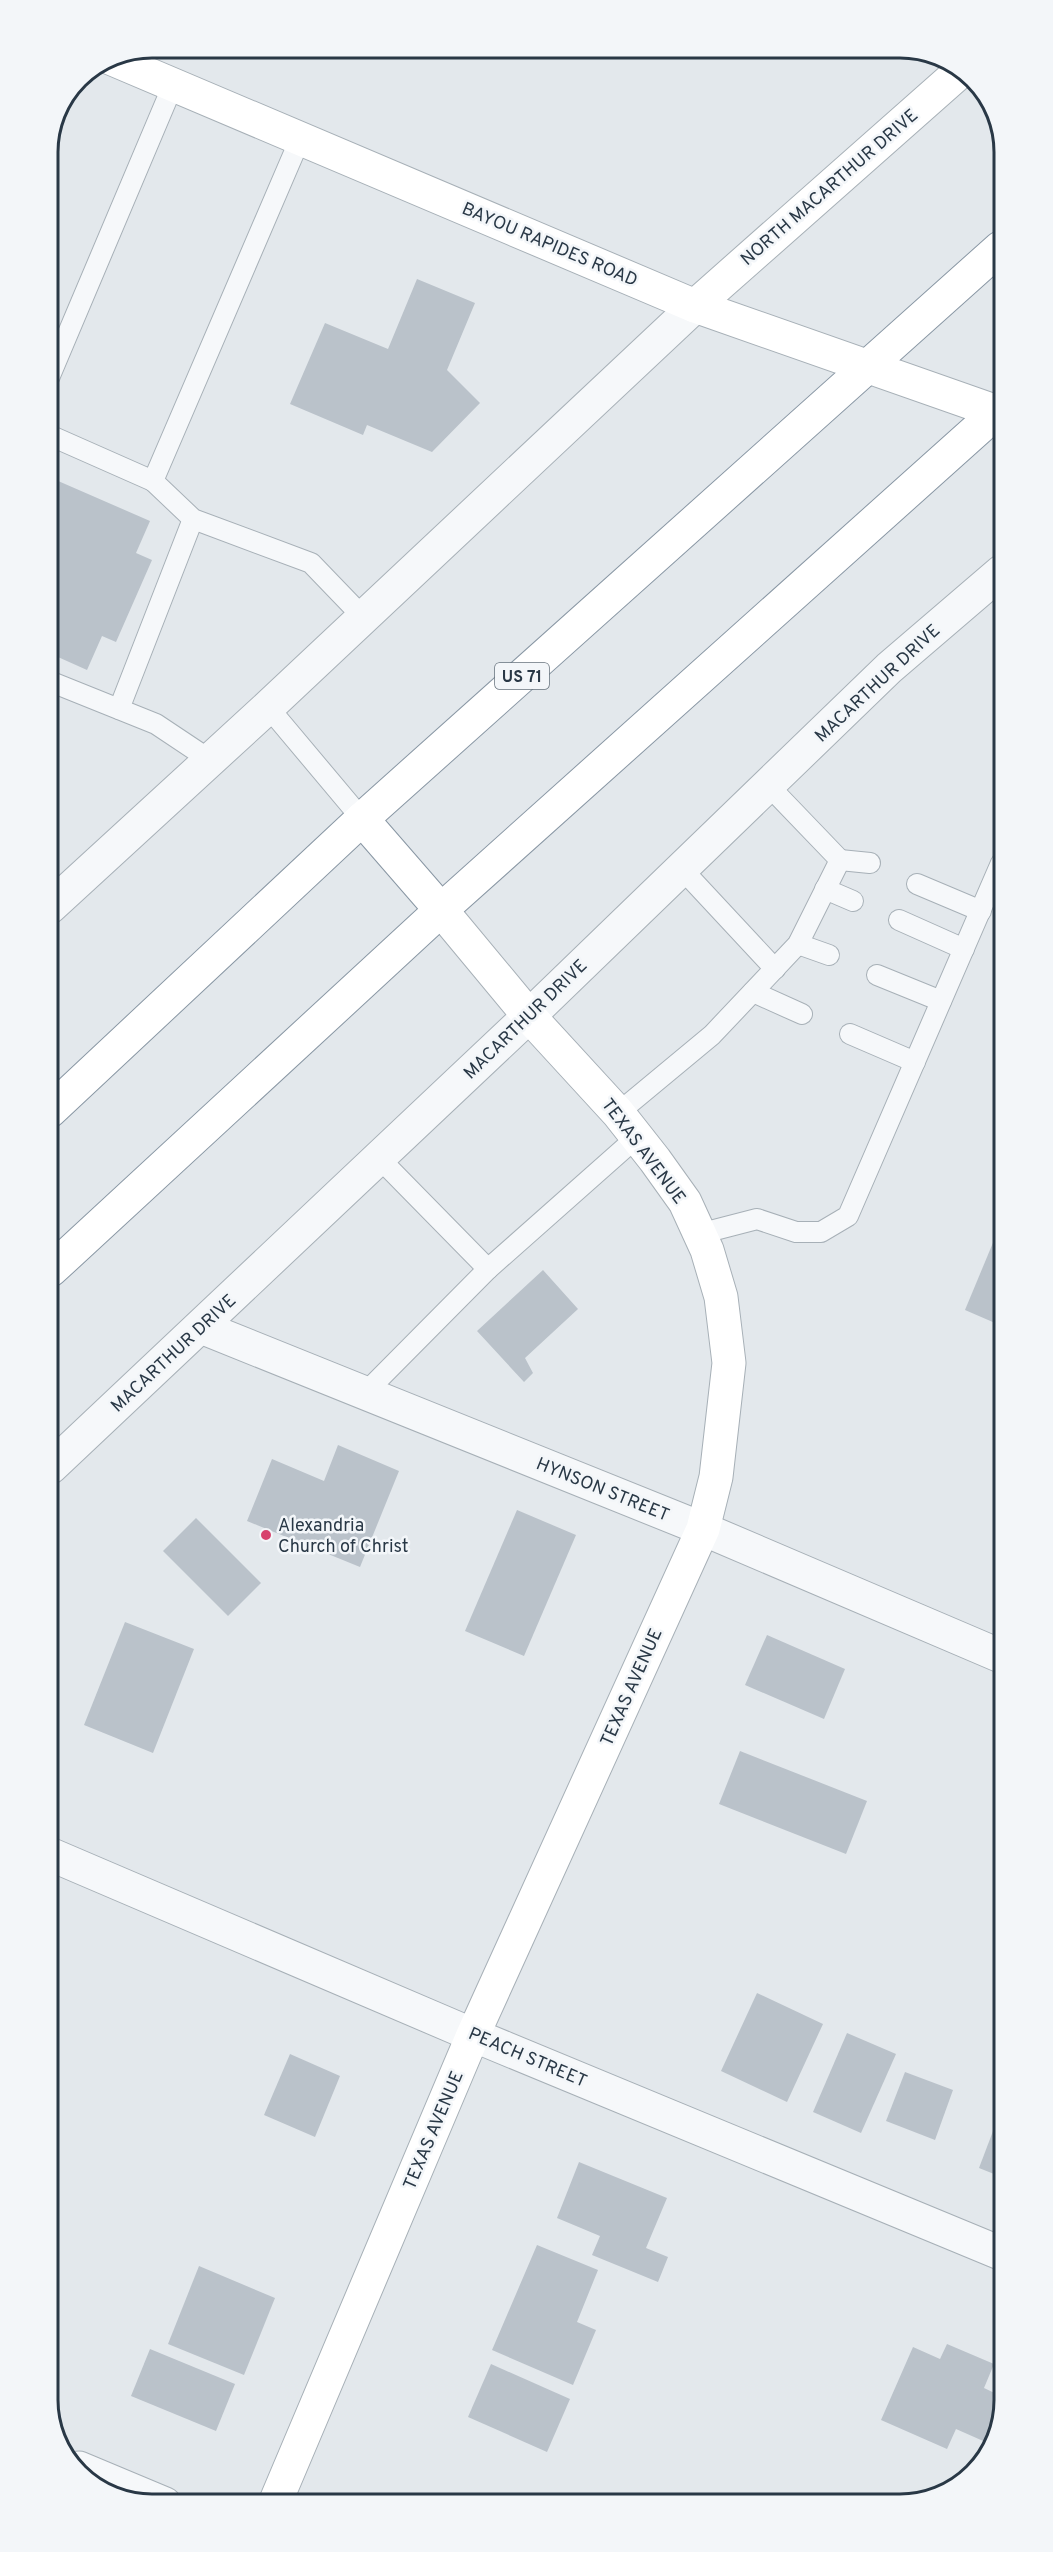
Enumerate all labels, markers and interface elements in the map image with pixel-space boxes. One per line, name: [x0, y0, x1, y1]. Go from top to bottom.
street label: NORTH MACARTHUR DRIVE: [736, 105, 924, 272]
street label: BAYOU RAPIDES ROAD: [458, 198, 641, 293]
street label: MACARTHUR DRIVE: [810, 620, 946, 748]
road number: US 71: [495, 663, 549, 689]
street label: MACARTHUR DRIVE: [459, 955, 593, 1085]
street label: TEXAS AVENUE: [596, 1094, 690, 1209]
street label: MACARTHUR DRIVE: [106, 1290, 242, 1418]
street label: HYNSON STREET: [532, 1453, 672, 1528]
place label: Alexandria Church of Christ: [278, 1515, 409, 1559]
marker: Alexandria Church of Christ: [259, 1528, 273, 1542]
street label: TEXAS AVENUE: [596, 1625, 669, 1750]
street label: PEACH STREET: [465, 2023, 590, 2094]
street label: TEXAS AVENUE: [399, 2068, 470, 2193]

